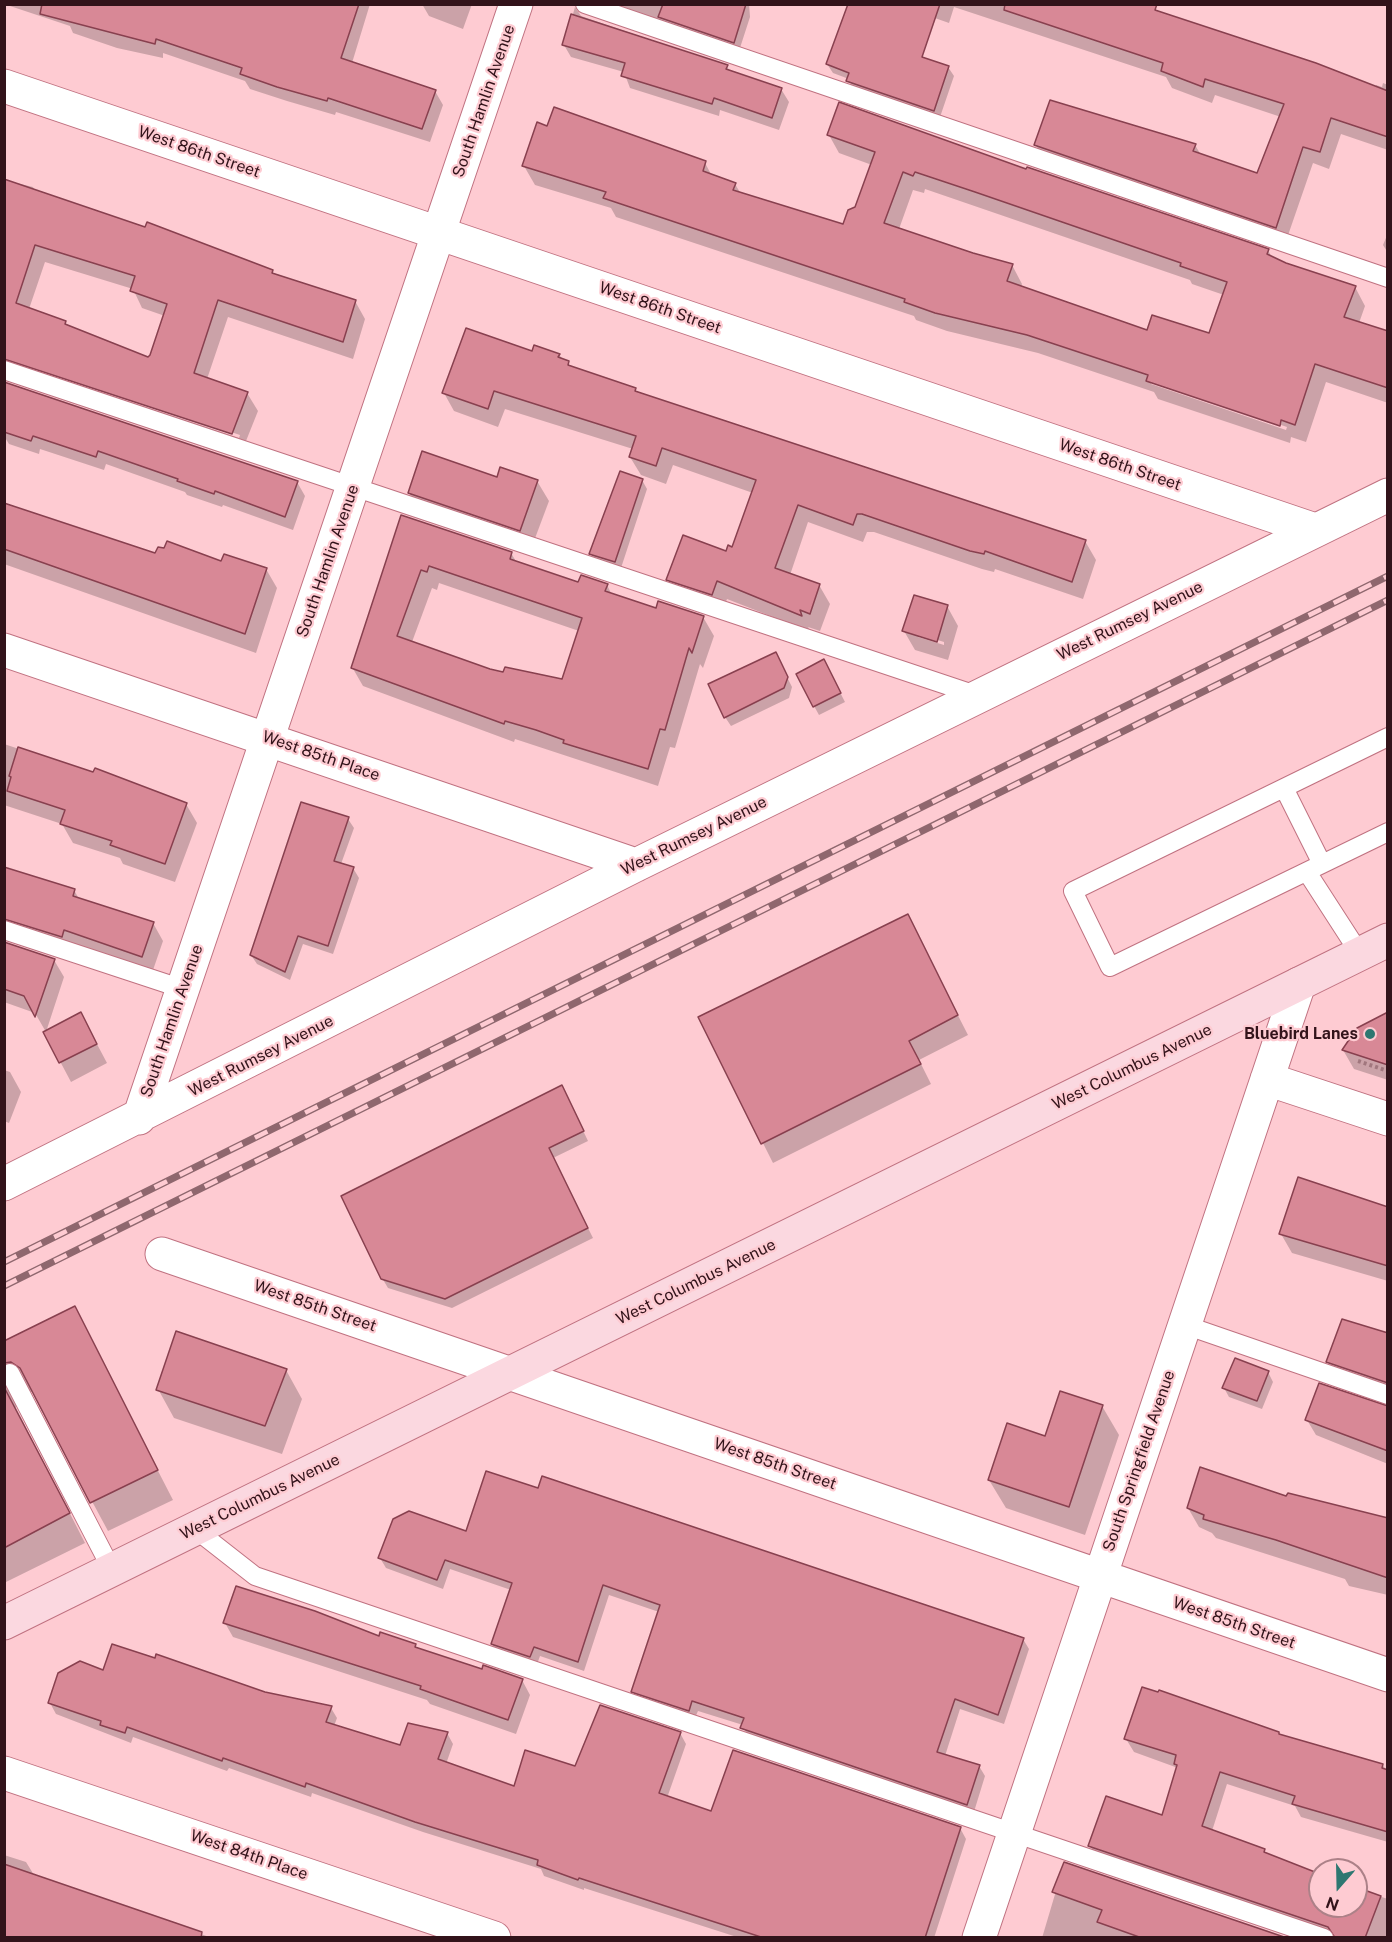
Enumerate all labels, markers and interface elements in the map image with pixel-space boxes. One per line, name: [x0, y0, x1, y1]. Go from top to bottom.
street label: South Hamlin Avenue: [449, 22, 519, 180]
street label: West 86th Street: [135, 122, 263, 182]
street label: West 86th Street: [596, 278, 724, 338]
street label: West 86th Street: [1056, 435, 1184, 495]
street label: South Hamlin Avenue: [293, 482, 363, 640]
street label: West Rumsey Avenue: [1054, 577, 1206, 665]
street label: West 85th Place: [260, 727, 382, 785]
street label: West Rumsey Avenue: [618, 792, 770, 880]
street label: South Hamlin Avenue: [137, 942, 207, 1100]
street label: West Rumsey Avenue: [185, 1011, 337, 1101]
street label: West Columbus Avenue: [1049, 1020, 1215, 1114]
place label: Bluebird Lanes: [1244, 1024, 1358, 1044]
marker: Bluebird Lanes: [1363, 1027, 1377, 1041]
street label: West Columbus Avenue: [613, 1235, 779, 1329]
street label: West 85th Street: [251, 1276, 379, 1336]
street label: South Springfield Avenue: [1099, 1368, 1179, 1554]
street label: West 85th Street: [711, 1434, 839, 1494]
street label: West Columbus Avenue: [177, 1450, 343, 1544]
street label: West 85th Street: [1170, 1593, 1298, 1653]
street label: West 84th Place: [188, 1826, 310, 1884]
north arrow: [1308, 1858, 1368, 1918]
text: N: [1323, 1892, 1341, 1915]

